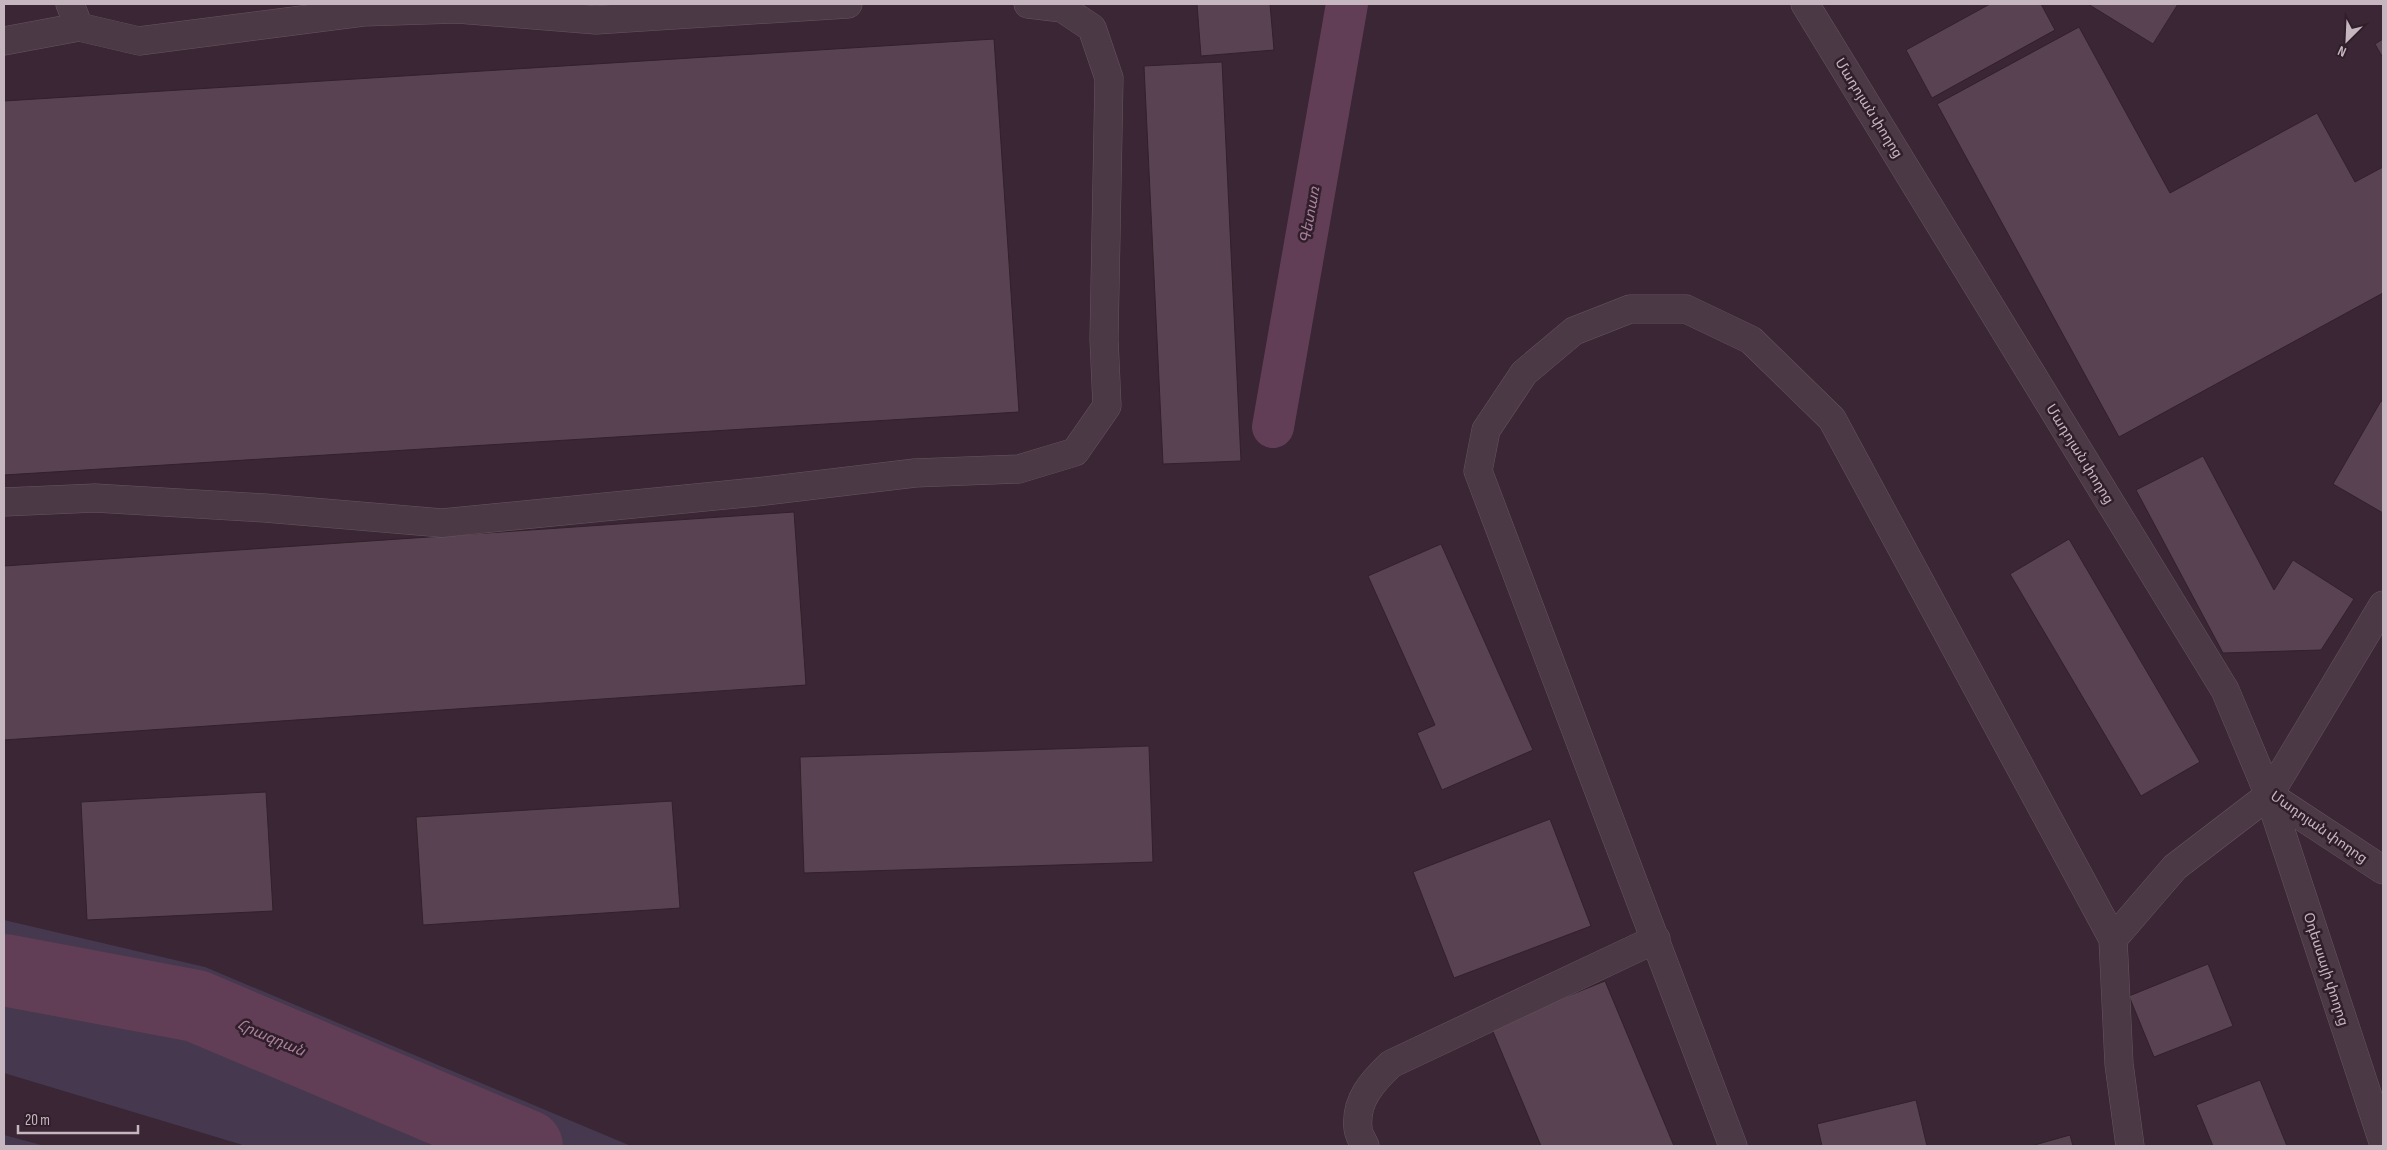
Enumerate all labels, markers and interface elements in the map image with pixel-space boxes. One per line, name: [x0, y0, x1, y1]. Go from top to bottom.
north arrow: [2322, 15, 2372, 65]
text: N: [2335, 42, 2349, 61]
street label: Մադոյան փողոց: [1831, 55, 1907, 161]
water label: Գետառ: [1296, 184, 1324, 245]
street label: Մադոյան փողոց: [2042, 401, 2118, 507]
street label: Մադոյան փողոց: [2267, 787, 2371, 867]
street label: Օդեսսայի փողոց: [2300, 910, 2352, 1028]
water label: Հրազդան: [234, 1015, 309, 1061]
scale bar: [18, 1102, 138, 1134]
text: 20 m: [25, 1111, 50, 1130]

